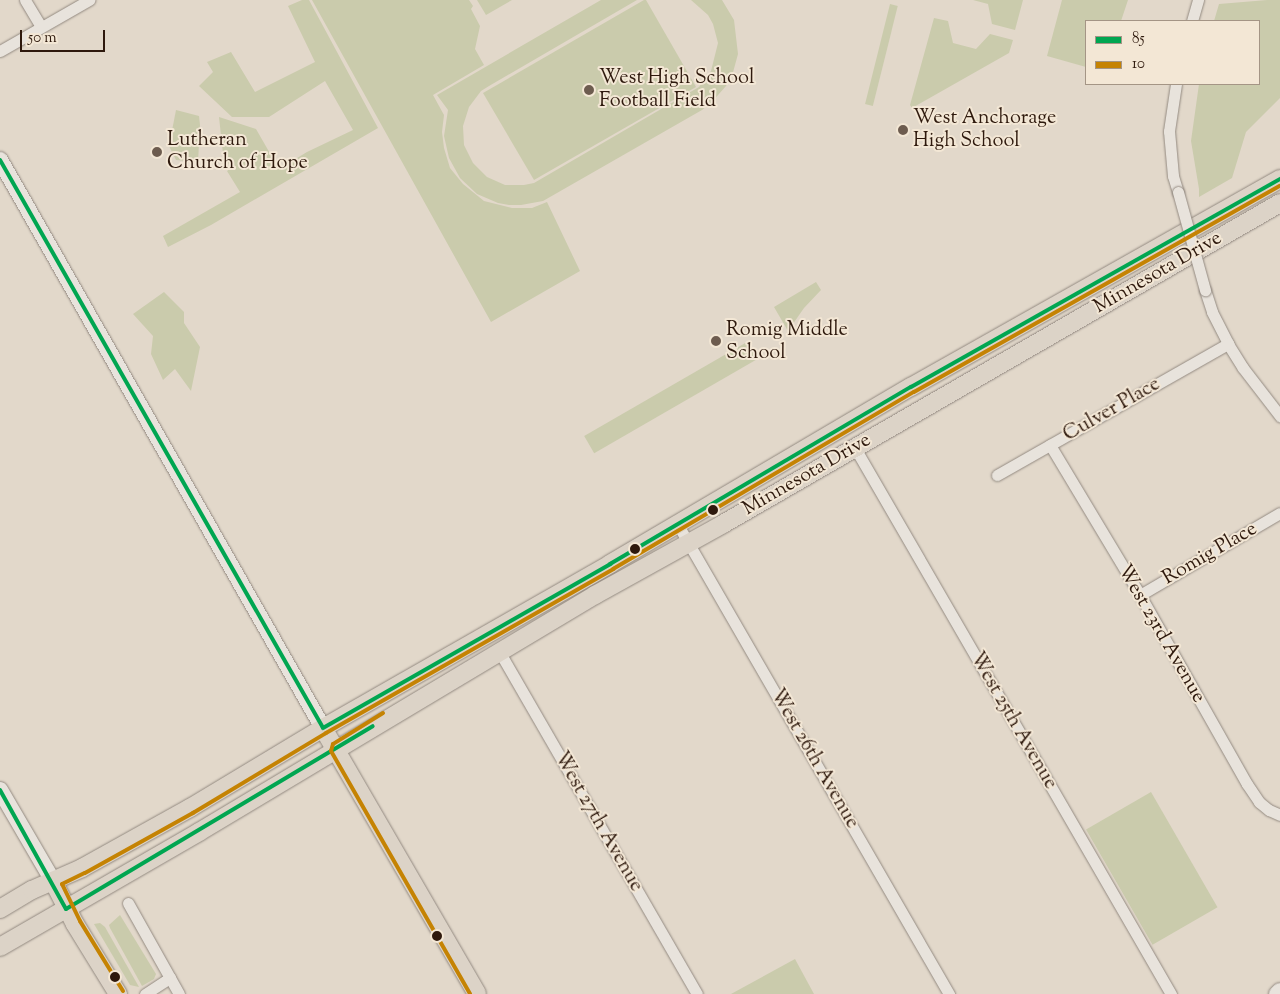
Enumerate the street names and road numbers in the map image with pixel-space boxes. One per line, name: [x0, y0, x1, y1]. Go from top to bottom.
street label: Minnesota Drive: [1090, 227, 1226, 319]
street label: Culver Place: [1059, 373, 1165, 447]
street label: Minnesota Drive: [739, 429, 875, 521]
street label: Romig Place: [1159, 517, 1261, 591]
street label: West 23rd Avenue: [1112, 561, 1210, 707]
street label: West 25th Avenue: [964, 648, 1062, 794]
street label: West 26th Avenue: [764, 685, 864, 833]
street label: West 27th Avenue: [548, 748, 648, 896]

